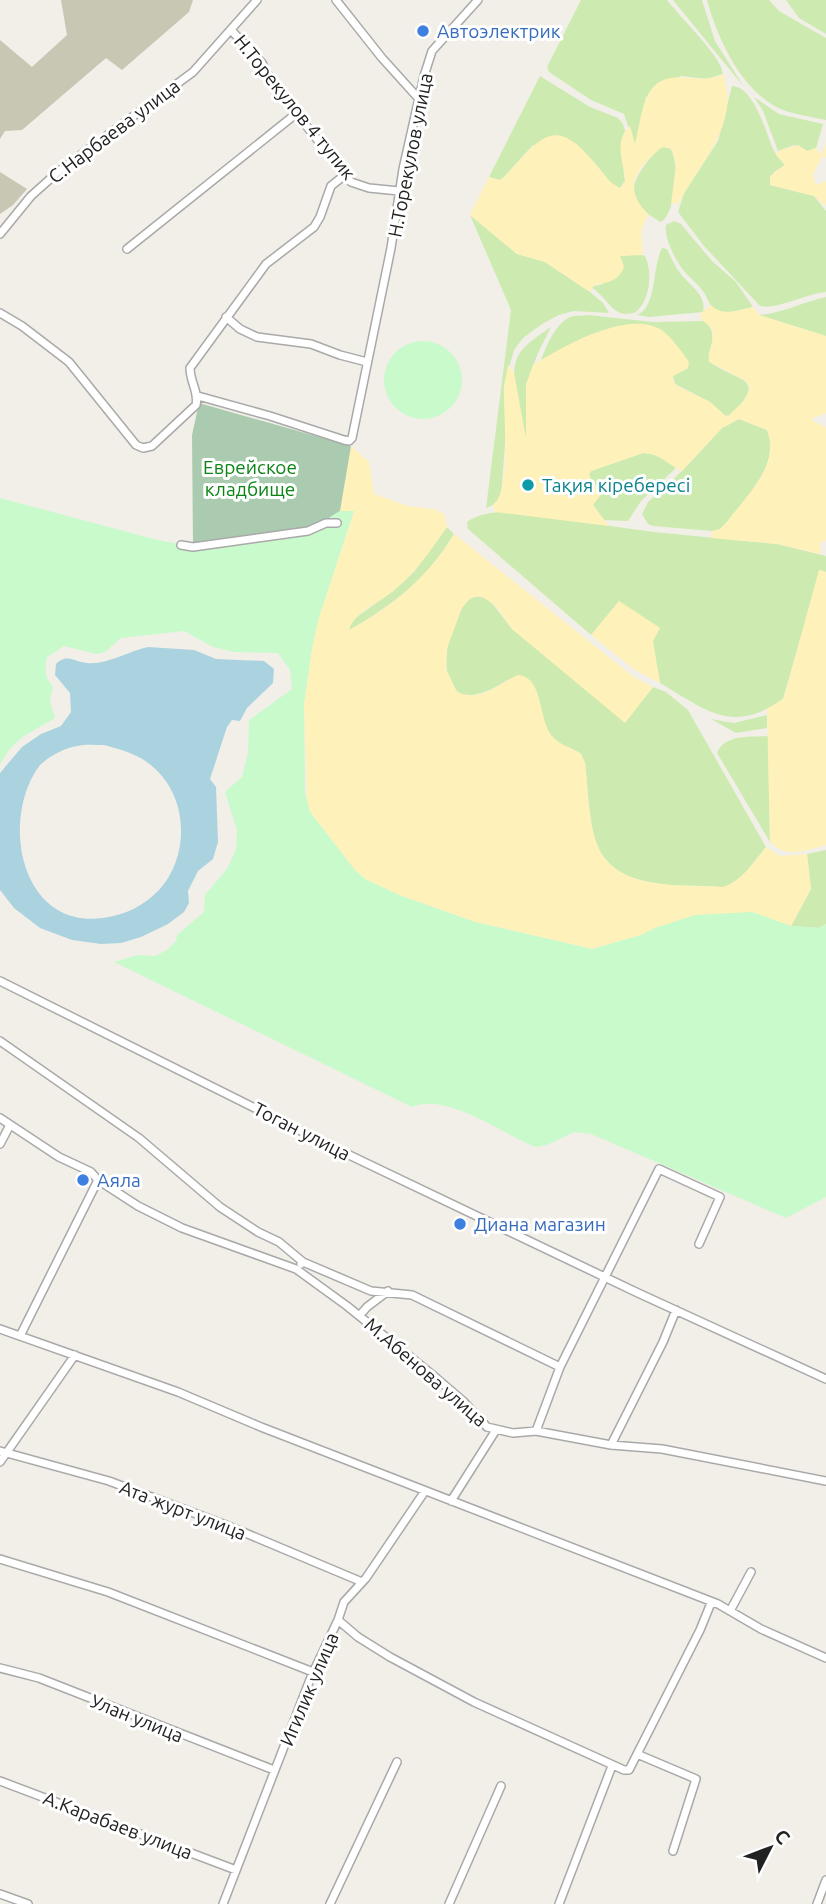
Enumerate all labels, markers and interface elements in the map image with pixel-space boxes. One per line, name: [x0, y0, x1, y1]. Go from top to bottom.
place label: Автоэлектрик: [437, 20, 561, 42]
marker: Автоэлектрик: [415, 23, 431, 39]
street label: Н.Торекулов 4 тупик: [230, 30, 360, 184]
street label: Н.Торекулов улица: [383, 71, 437, 239]
street label: С.Нарбаева улица: [44, 74, 184, 188]
park label: Еврейское кладбище: [203, 456, 297, 500]
place label: Тақия кіребересі: [542, 474, 690, 496]
marker: Тақия кіребересі: [520, 477, 536, 493]
street label: Тоган улица: [250, 1097, 354, 1165]
place label: Аяла: [97, 1169, 141, 1191]
marker: Аяла: [75, 1172, 91, 1188]
place label: Диана магазин: [474, 1213, 606, 1235]
marker: Диана магазин: [452, 1216, 468, 1232]
street label: М.Абенова улица: [360, 1313, 492, 1431]
street label: Ата журт улица: [117, 1476, 249, 1544]
street label: Игилик улица: [275, 1629, 343, 1749]
street label: Улан улица: [87, 1689, 187, 1747]
street label: А.Карабаев улица: [40, 1786, 196, 1864]
north arrow: [735, 1813, 805, 1883]
text: С: [770, 1825, 795, 1849]

